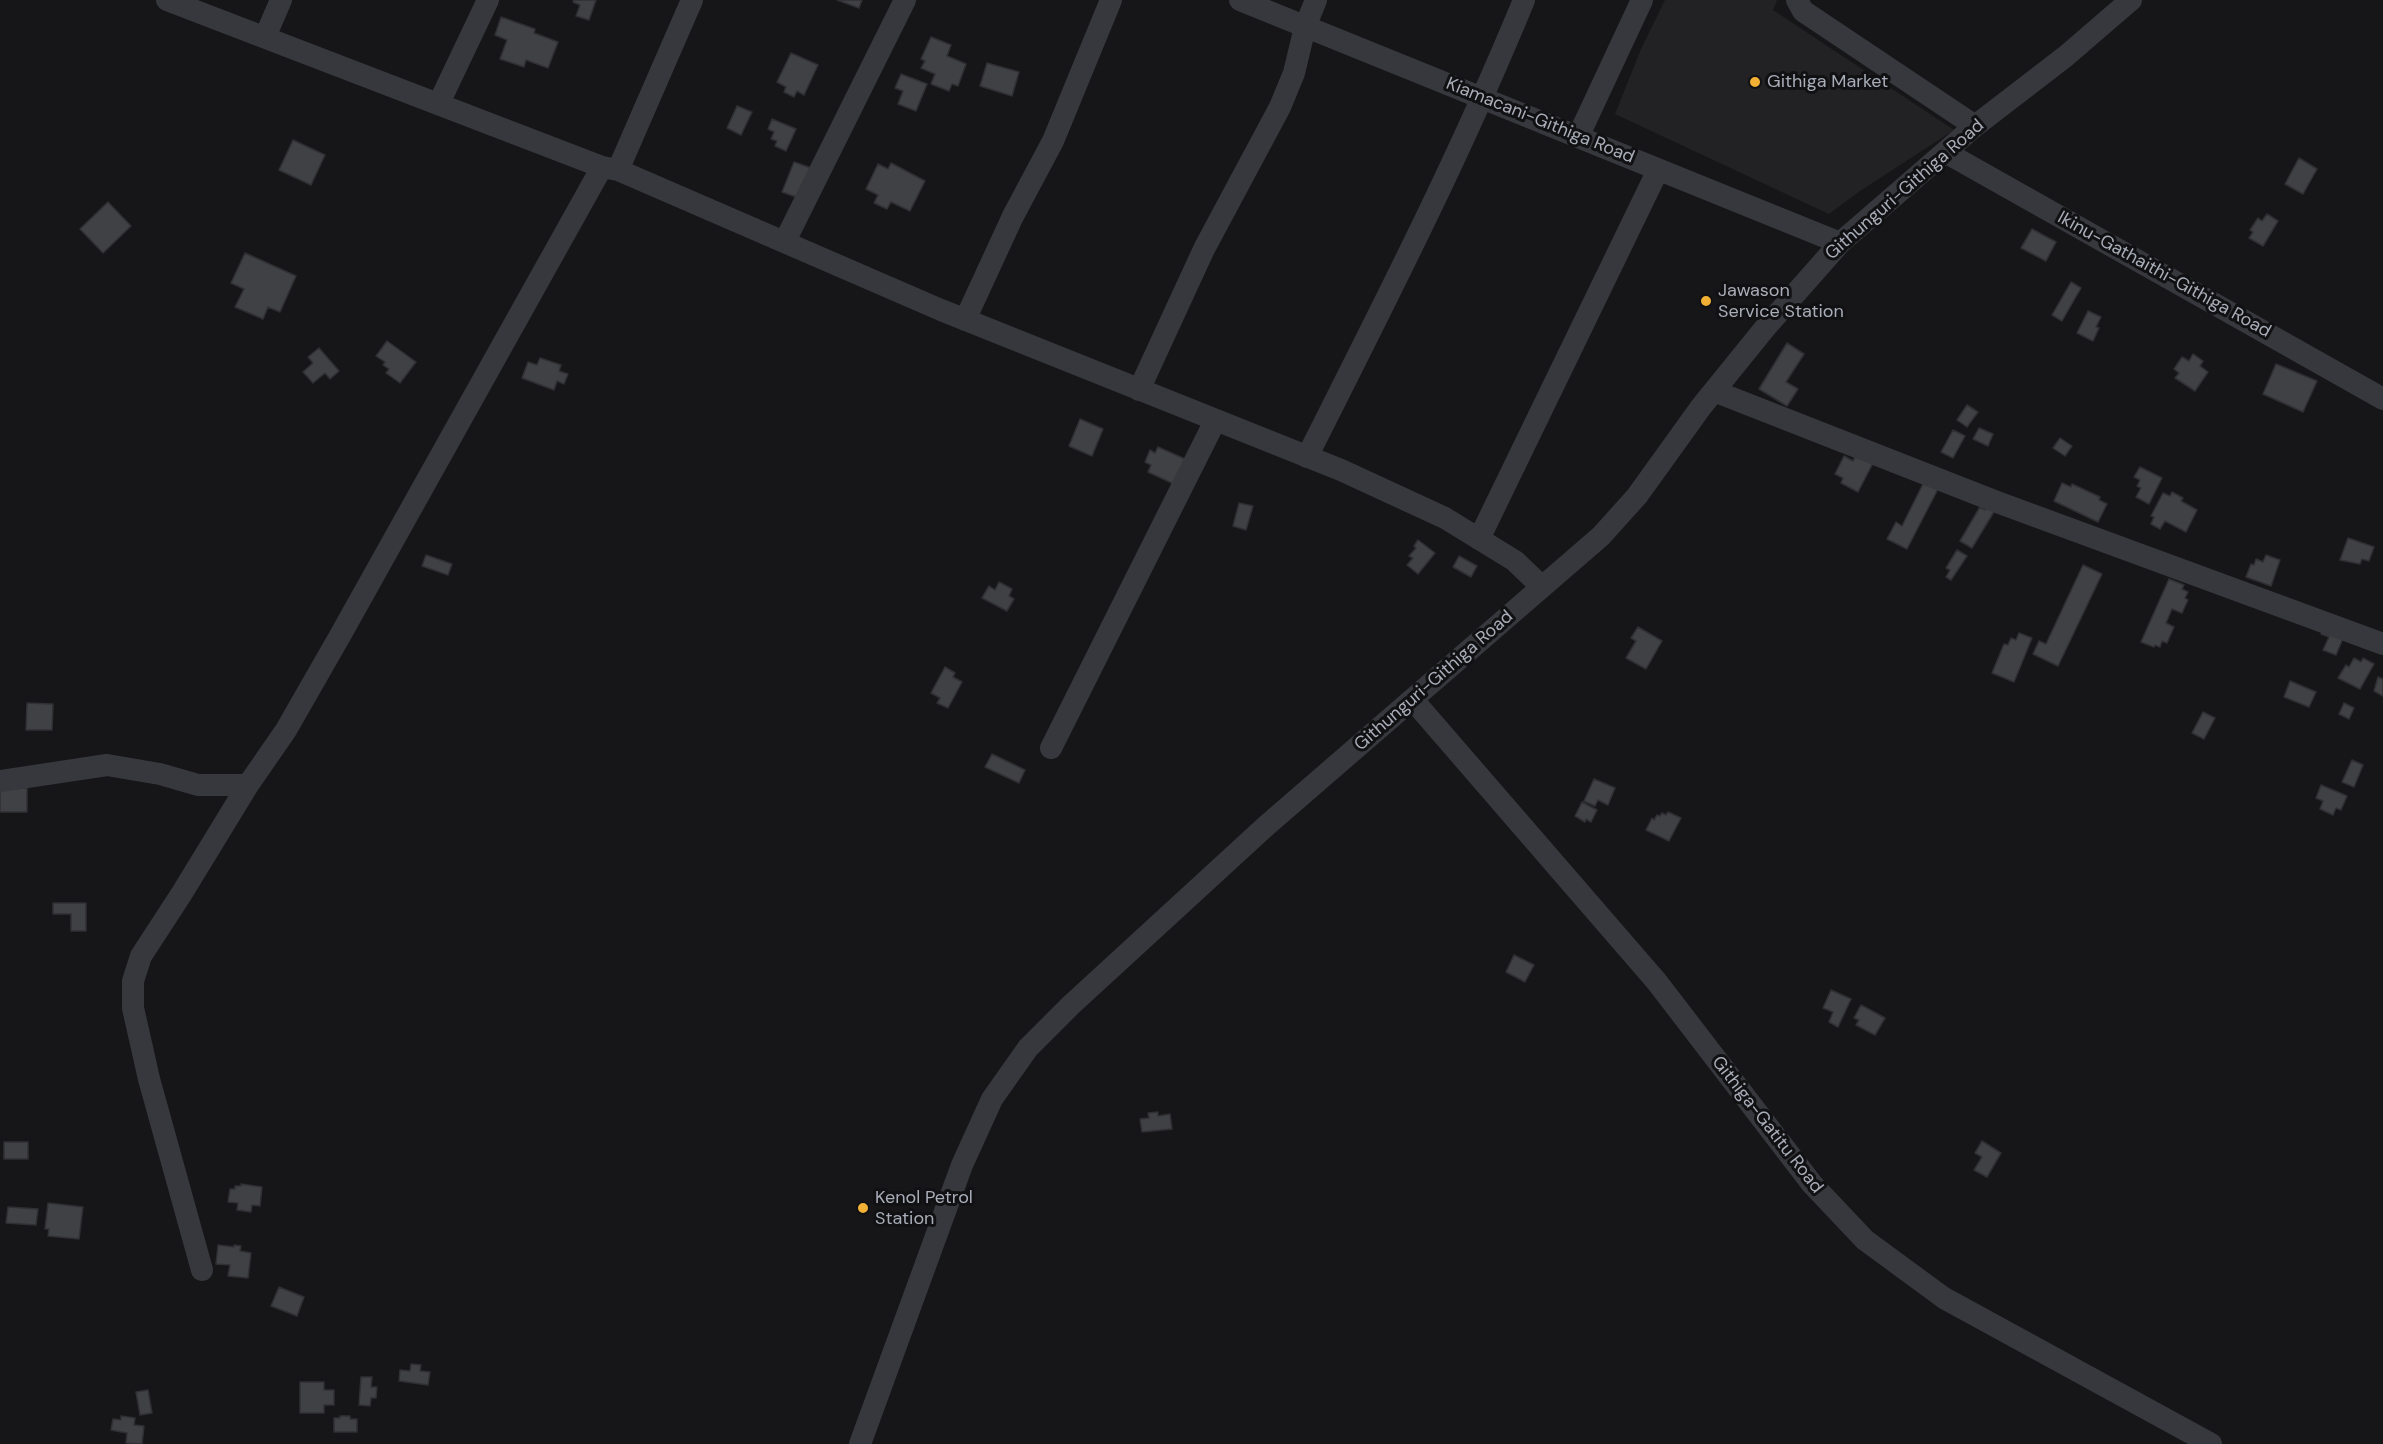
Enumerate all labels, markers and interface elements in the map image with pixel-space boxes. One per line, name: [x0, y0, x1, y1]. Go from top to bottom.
place label: Githiga Market: [1767, 71, 1888, 93]
street label: Kiamacani-Githiga Road: [1443, 73, 1637, 169]
marker: Githiga Market: [1748, 75, 1762, 89]
street label: Githunguri-Githiga Road: [1821, 115, 1989, 265]
street label: Ikinu-Gathaithi-Githiga Road: [2054, 207, 2274, 343]
place label: Jawason Service Station: [1718, 280, 1844, 322]
marker: Jawason Service Station: [1699, 294, 1713, 308]
street label: Githunguri-Githiga Road: [1350, 606, 1518, 756]
street label: Githiga-Gatitu Road: [1707, 1052, 1827, 1198]
place label: Kenol Petrol Station: [875, 1187, 973, 1230]
marker: Kenol Petrol Station: [856, 1201, 870, 1215]

